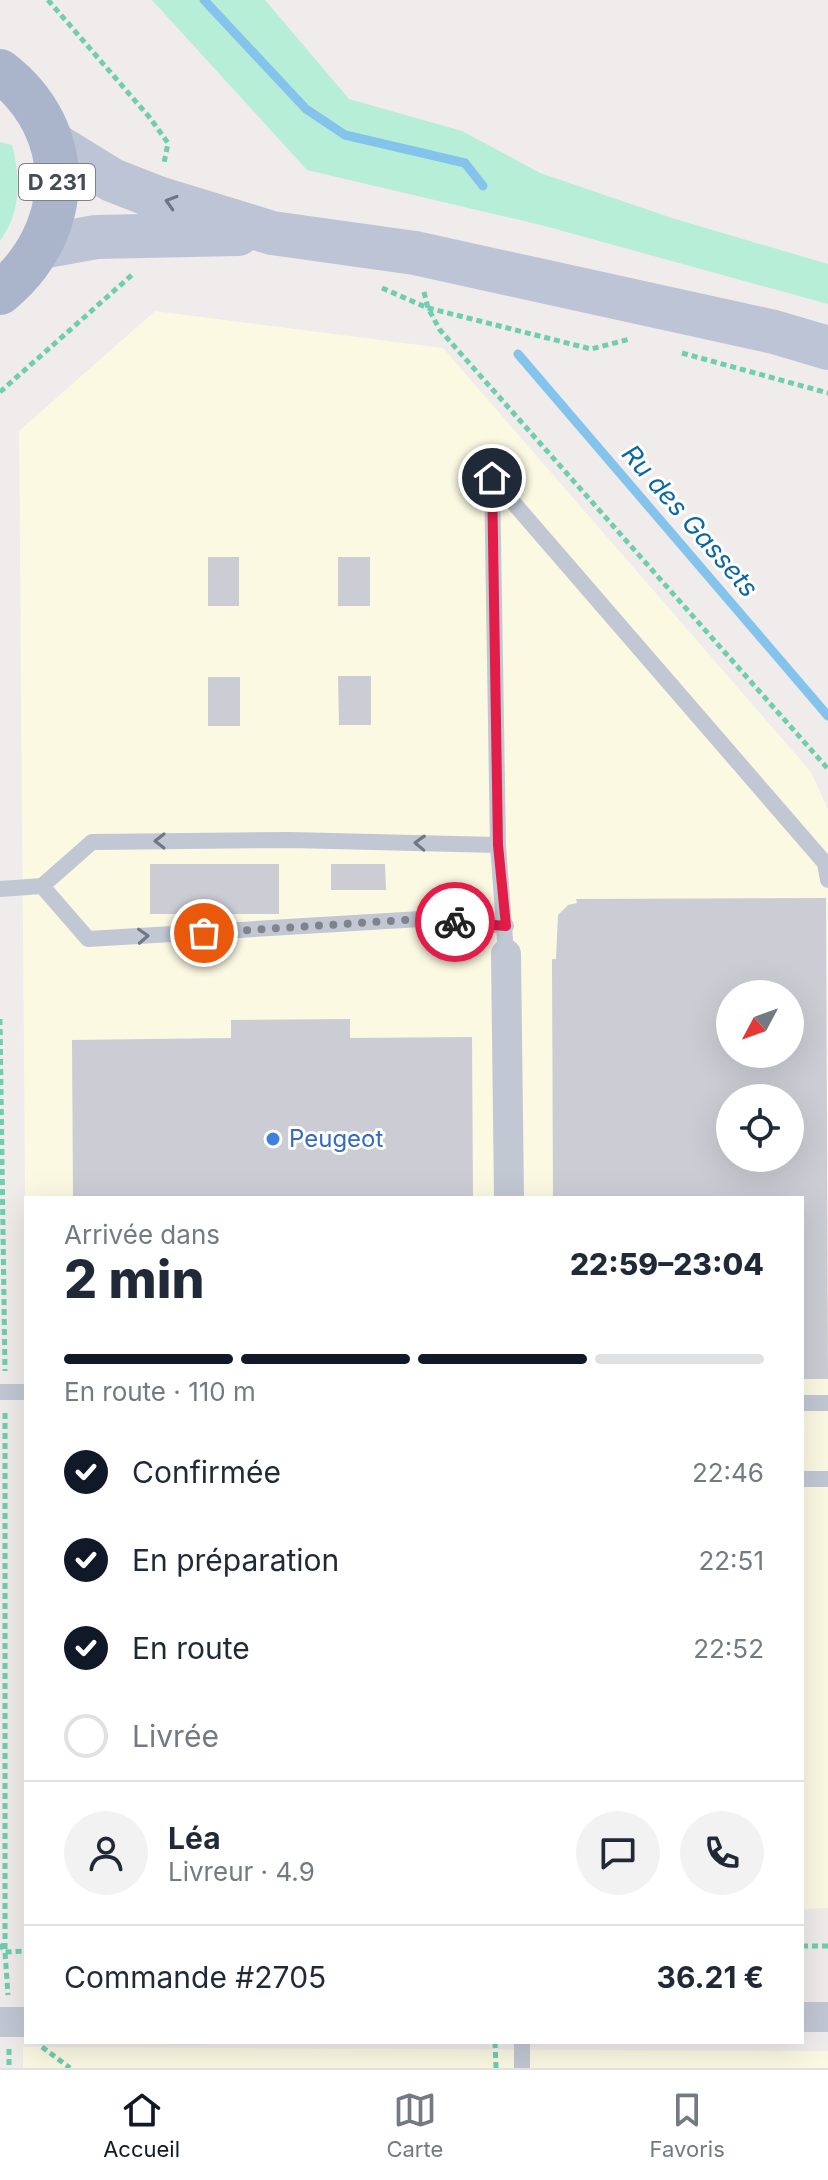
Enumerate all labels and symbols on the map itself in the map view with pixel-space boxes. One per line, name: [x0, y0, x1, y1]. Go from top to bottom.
road number: D 231: [19, 164, 95, 200]
one-way arrow: [164, 195, 178, 211]
water label: Ru des Gassets: [616, 438, 765, 603]
pin: [458, 444, 526, 512]
one-way arrow: [153, 832, 166, 850]
one-way arrow: [413, 835, 426, 852]
courier: [415, 882, 495, 962]
pin: [170, 899, 238, 967]
one-way arrow: [137, 928, 150, 945]
north arrow: [716, 980, 804, 1068]
place label: Peugeot: [289, 1124, 383, 1153]
marker: Peugeot: [264, 1130, 282, 1148]

